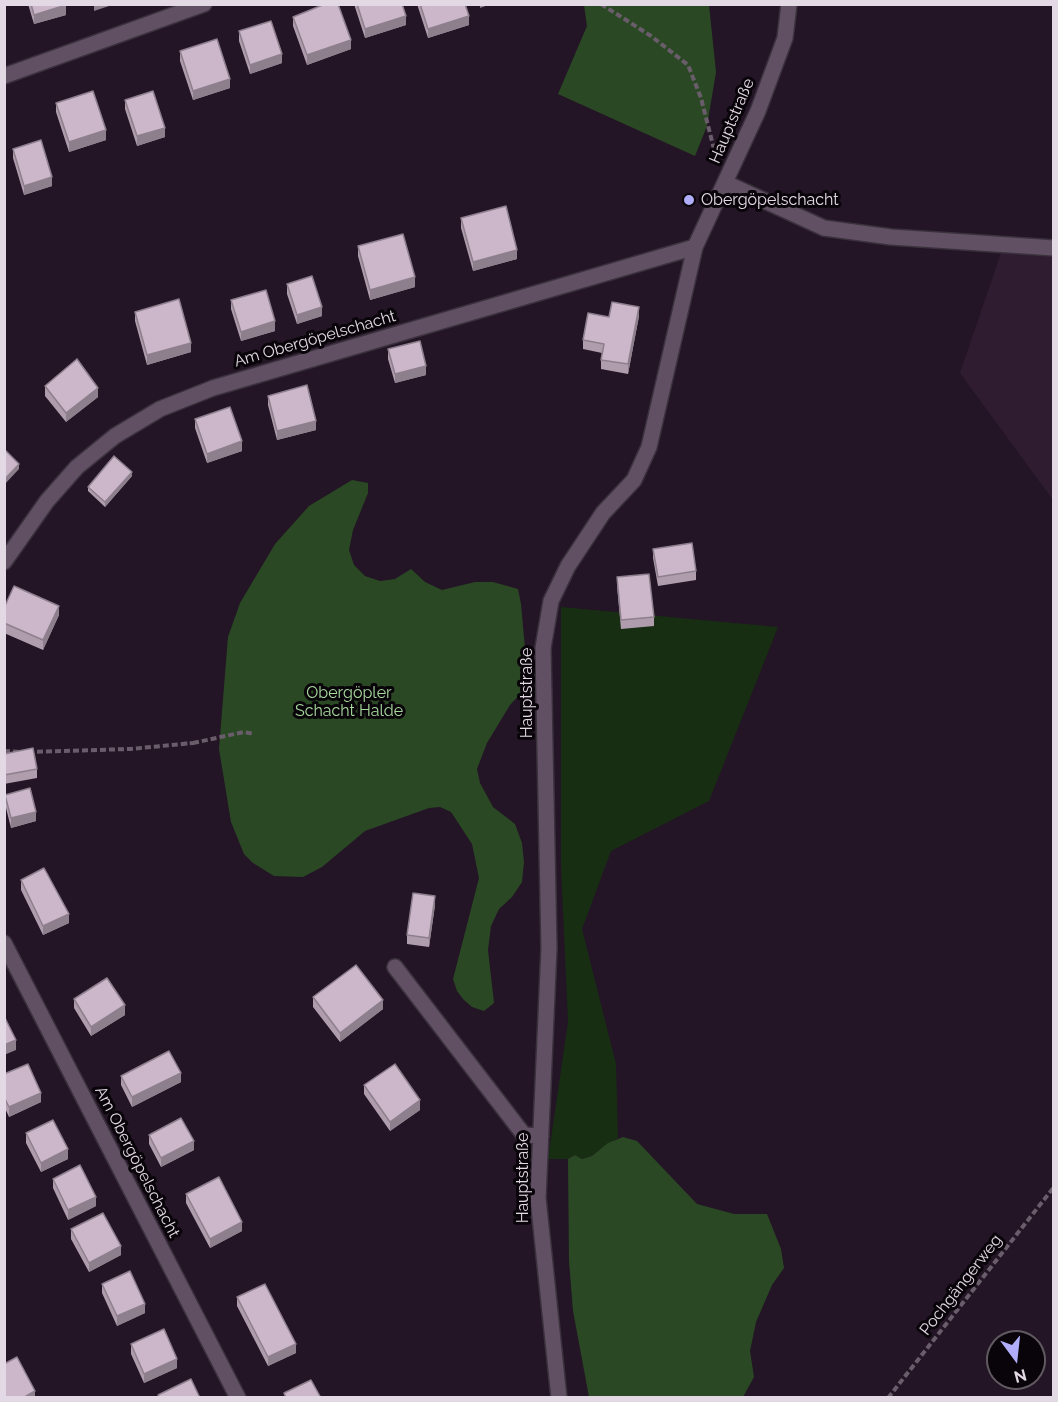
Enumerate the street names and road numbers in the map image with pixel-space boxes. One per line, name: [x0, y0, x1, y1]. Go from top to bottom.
street label: Hauptstraße: [705, 76, 759, 166]
street label: Am Obergöpelschacht: [232, 307, 398, 371]
street label: Hauptstraße: [517, 648, 537, 738]
street label: Am Obergöpelschacht: [90, 1083, 184, 1241]
street label: Hauptstraße: [513, 1133, 533, 1223]
street label: Pochgängerweg: [916, 1231, 1006, 1339]

